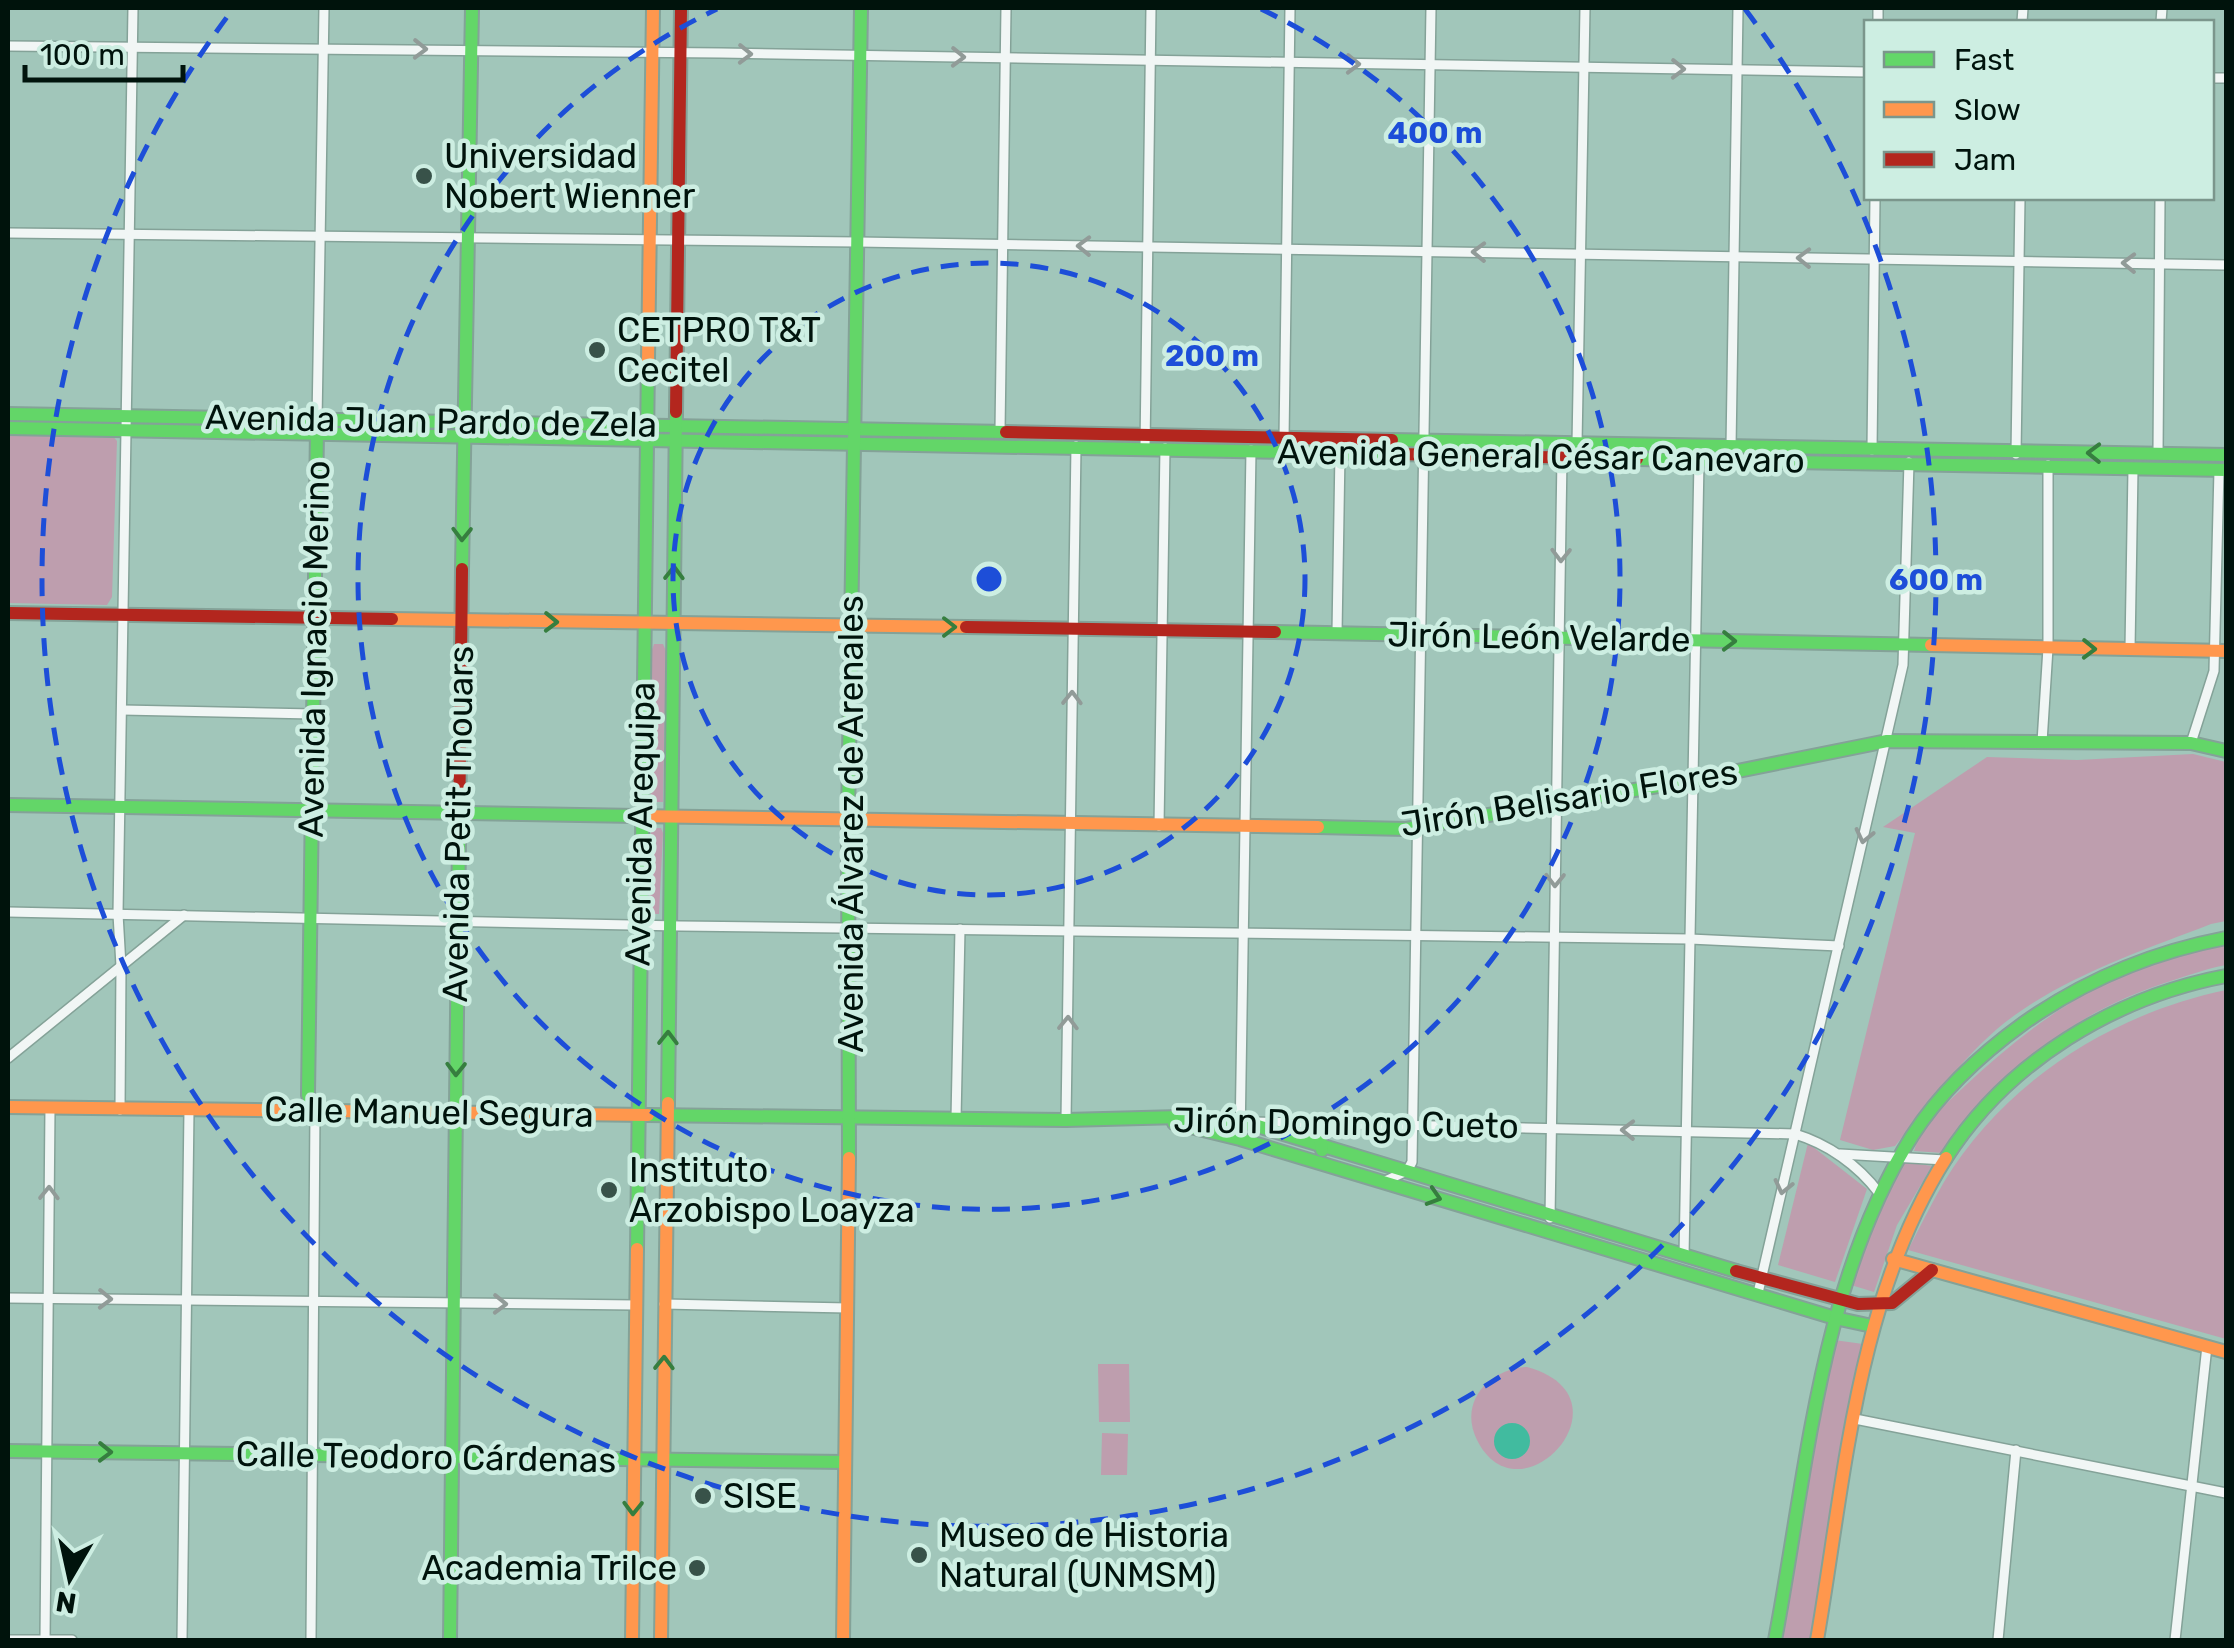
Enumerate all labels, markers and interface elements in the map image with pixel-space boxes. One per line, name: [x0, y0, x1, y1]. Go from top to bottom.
scale bar: [25, 20, 182, 82]
legend: [1864, 20, 2214, 200]
text: 100 m: [40, 37, 125, 73]
one-way arrow: [413, 39, 429, 60]
text: Fast: [1954, 42, 2014, 78]
one-way arrow: [738, 43, 754, 64]
one-way arrow: [952, 46, 967, 68]
one-way arrow: [1346, 53, 1362, 74]
one-way arrow: [1672, 58, 1687, 80]
text: Slow: [1954, 92, 2021, 128]
text: 400 m: [1387, 115, 1483, 151]
place label: Universidad Nobert Wienner: [444, 135, 695, 217]
text: Jam: [1954, 142, 2016, 178]
marker: Universidad Nobert Wienner: [413, 165, 435, 187]
one-way arrow: [1076, 235, 1092, 256]
one-way arrow: [1471, 242, 1487, 263]
one-way arrow: [1796, 247, 1812, 269]
one-way arrow: [2121, 253, 2137, 274]
place label: CETPRO T&T Cecitel: [617, 309, 821, 391]
text: 200 m: [1165, 338, 1259, 374]
marker: CETPRO T&T Cecitel: [586, 339, 608, 361]
street label: Avenida Juan Pardo de Zela: [205, 396, 657, 446]
street label: Avenida General César Canevaro: [1277, 430, 1805, 482]
one-way arrow: [2086, 442, 2102, 464]
street label: Avenida Ignacio Merino: [290, 460, 338, 838]
one-way arrow: [451, 526, 472, 542]
one-way arrow: [1550, 547, 1571, 563]
centre of rings: [971, 561, 1007, 597]
text: 600 m: [1889, 562, 1983, 598]
one-way arrow: [663, 565, 684, 581]
street label: Avenida Álvarez de Arenales: [830, 595, 872, 1053]
one-way arrow: [544, 611, 560, 633]
street label: Jirón León Velarde: [1387, 613, 1691, 661]
one-way arrow: [942, 616, 958, 638]
one-way arrow: [1722, 631, 1738, 652]
one-way arrow: [2081, 638, 2097, 659]
street label: Avenida Petit Thouars: [434, 645, 482, 1003]
street label: Avenida Arequipa: [617, 681, 663, 967]
one-way arrow: [1062, 690, 1083, 706]
street label: Jirón Belisario Flores: [1398, 751, 1740, 845]
one-way arrow: [1855, 827, 1876, 844]
one-way arrow: [1544, 872, 1566, 888]
one-way arrow: [1057, 1014, 1078, 1030]
one-way arrow: [657, 1030, 678, 1046]
one-way arrow: [445, 1061, 466, 1077]
street label: Calle Manuel Segura: [264, 1088, 594, 1136]
street label: Jirón Domingo Cueto: [1173, 1099, 1519, 1147]
one-way arrow: [1619, 1120, 1635, 1141]
place label: Instituto Arzobispo Loayza: [629, 1149, 915, 1231]
one-way arrow: [1774, 1178, 1795, 1195]
marker: Instituto Arzobispo Loayza: [598, 1179, 620, 1201]
one-way arrow: [39, 1185, 60, 1201]
one-way arrow: [1425, 1185, 1442, 1206]
one-way arrow: [97, 1289, 113, 1310]
one-way arrow: [492, 1293, 508, 1314]
one-way arrow: [653, 1355, 675, 1370]
street label: Calle Teodoro Cárdenas: [235, 1433, 617, 1481]
one-way arrow: [97, 1442, 113, 1463]
place label: SISE: [723, 1475, 797, 1517]
marker: SISE: [692, 1485, 714, 1507]
one-way arrow: [622, 1502, 644, 1517]
place label: Museo de Historia Natural (UNMSM): [939, 1514, 1229, 1596]
north arrow: [20, 1528, 120, 1628]
marker: Museo de Historia Natural (UNMSM): [908, 1544, 930, 1566]
place label: Academia Trilce: [421, 1547, 677, 1589]
marker: Academia Trilce: [686, 1557, 708, 1579]
text: N: [54, 1584, 79, 1620]

